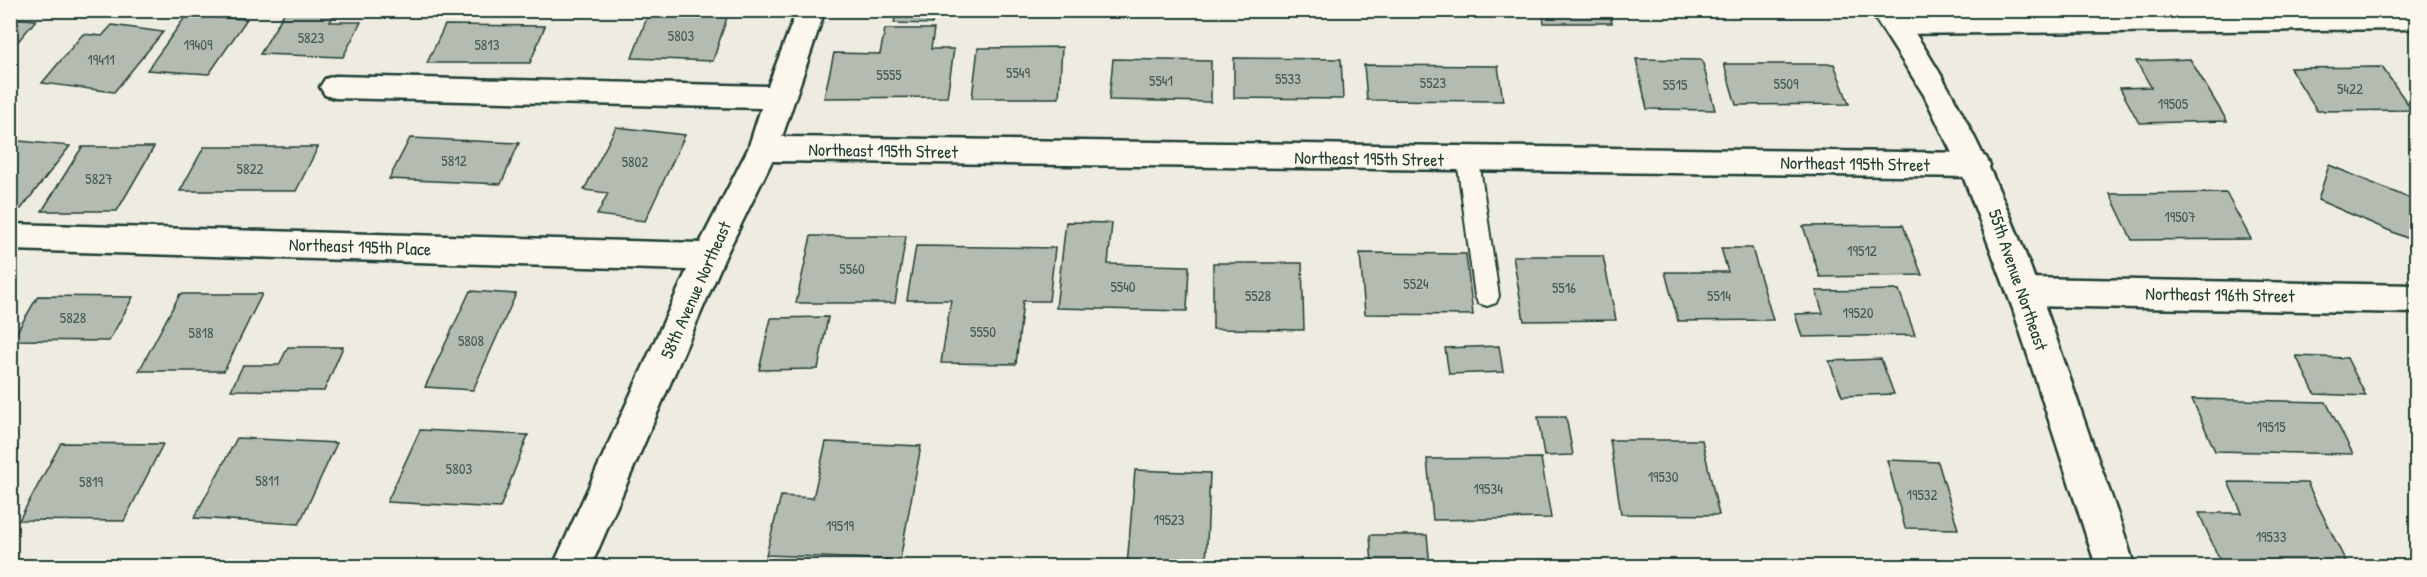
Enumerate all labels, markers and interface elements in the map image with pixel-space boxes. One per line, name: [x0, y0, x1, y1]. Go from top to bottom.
house number: 5803: [668, 25, 694, 46]
house number: 5823: [298, 27, 325, 48]
house number: 19409: [184, 34, 213, 55]
house number: 5813: [474, 34, 500, 55]
house number: 19411: [87, 49, 115, 70]
house number: 5549: [1006, 62, 1030, 83]
house number: 5555: [876, 64, 902, 85]
house number: 5533: [1275, 68, 1301, 89]
house number: 5541: [1149, 70, 1173, 91]
house number: 5523: [1420, 72, 1446, 93]
house number: 5509: [1774, 73, 1799, 94]
house number: 5515: [1663, 74, 1688, 95]
house number: 5422: [2337, 78, 2363, 99]
house number: 19505: [2158, 93, 2189, 114]
street label: Northeast 195th Street: [808, 137, 959, 164]
street label: Northeast 195th Street: [1294, 145, 1445, 172]
house number: 5812: [441, 150, 467, 171]
street label: Northeast 195th Street: [1780, 150, 1931, 177]
house number: 5802: [622, 151, 648, 172]
house number: 5822: [237, 158, 263, 179]
house number: 5827: [85, 168, 113, 189]
street label: 55th Avenue Northeast: [1983, 206, 2055, 355]
house number: 19507: [2164, 206, 2196, 227]
street label: 58th Avenue Northeast: [654, 216, 737, 362]
street label: Northeast 195th Place: [288, 232, 432, 261]
house number: 19512: [1847, 240, 1877, 261]
house number: 5560: [839, 258, 865, 279]
house number: 5524: [1403, 273, 1429, 294]
house number: 5540: [1110, 276, 1136, 297]
house number: 5516: [1552, 277, 1576, 298]
street label: Northeast 196th Street: [2145, 281, 2296, 308]
house number: 5528: [1245, 285, 1271, 306]
house number: 5514: [1707, 285, 1731, 306]
house number: 19520: [1842, 302, 1874, 323]
house number: 5828: [60, 307, 86, 328]
house number: 5550: [970, 321, 996, 342]
house number: 5818: [189, 322, 213, 343]
house number: 5808: [458, 330, 484, 351]
house number: 19515: [2256, 416, 2286, 437]
house number: 5803: [446, 458, 472, 479]
house number: 19530: [1648, 466, 1679, 487]
house number: 5811: [255, 470, 279, 491]
house number: 5819: [79, 471, 103, 492]
house number: 19534: [1473, 478, 1503, 499]
house number: 19532: [1906, 484, 1938, 505]
house number: 19523: [1153, 509, 1185, 530]
house number: 19519: [826, 515, 855, 536]
house number: 19533: [2256, 526, 2287, 547]

